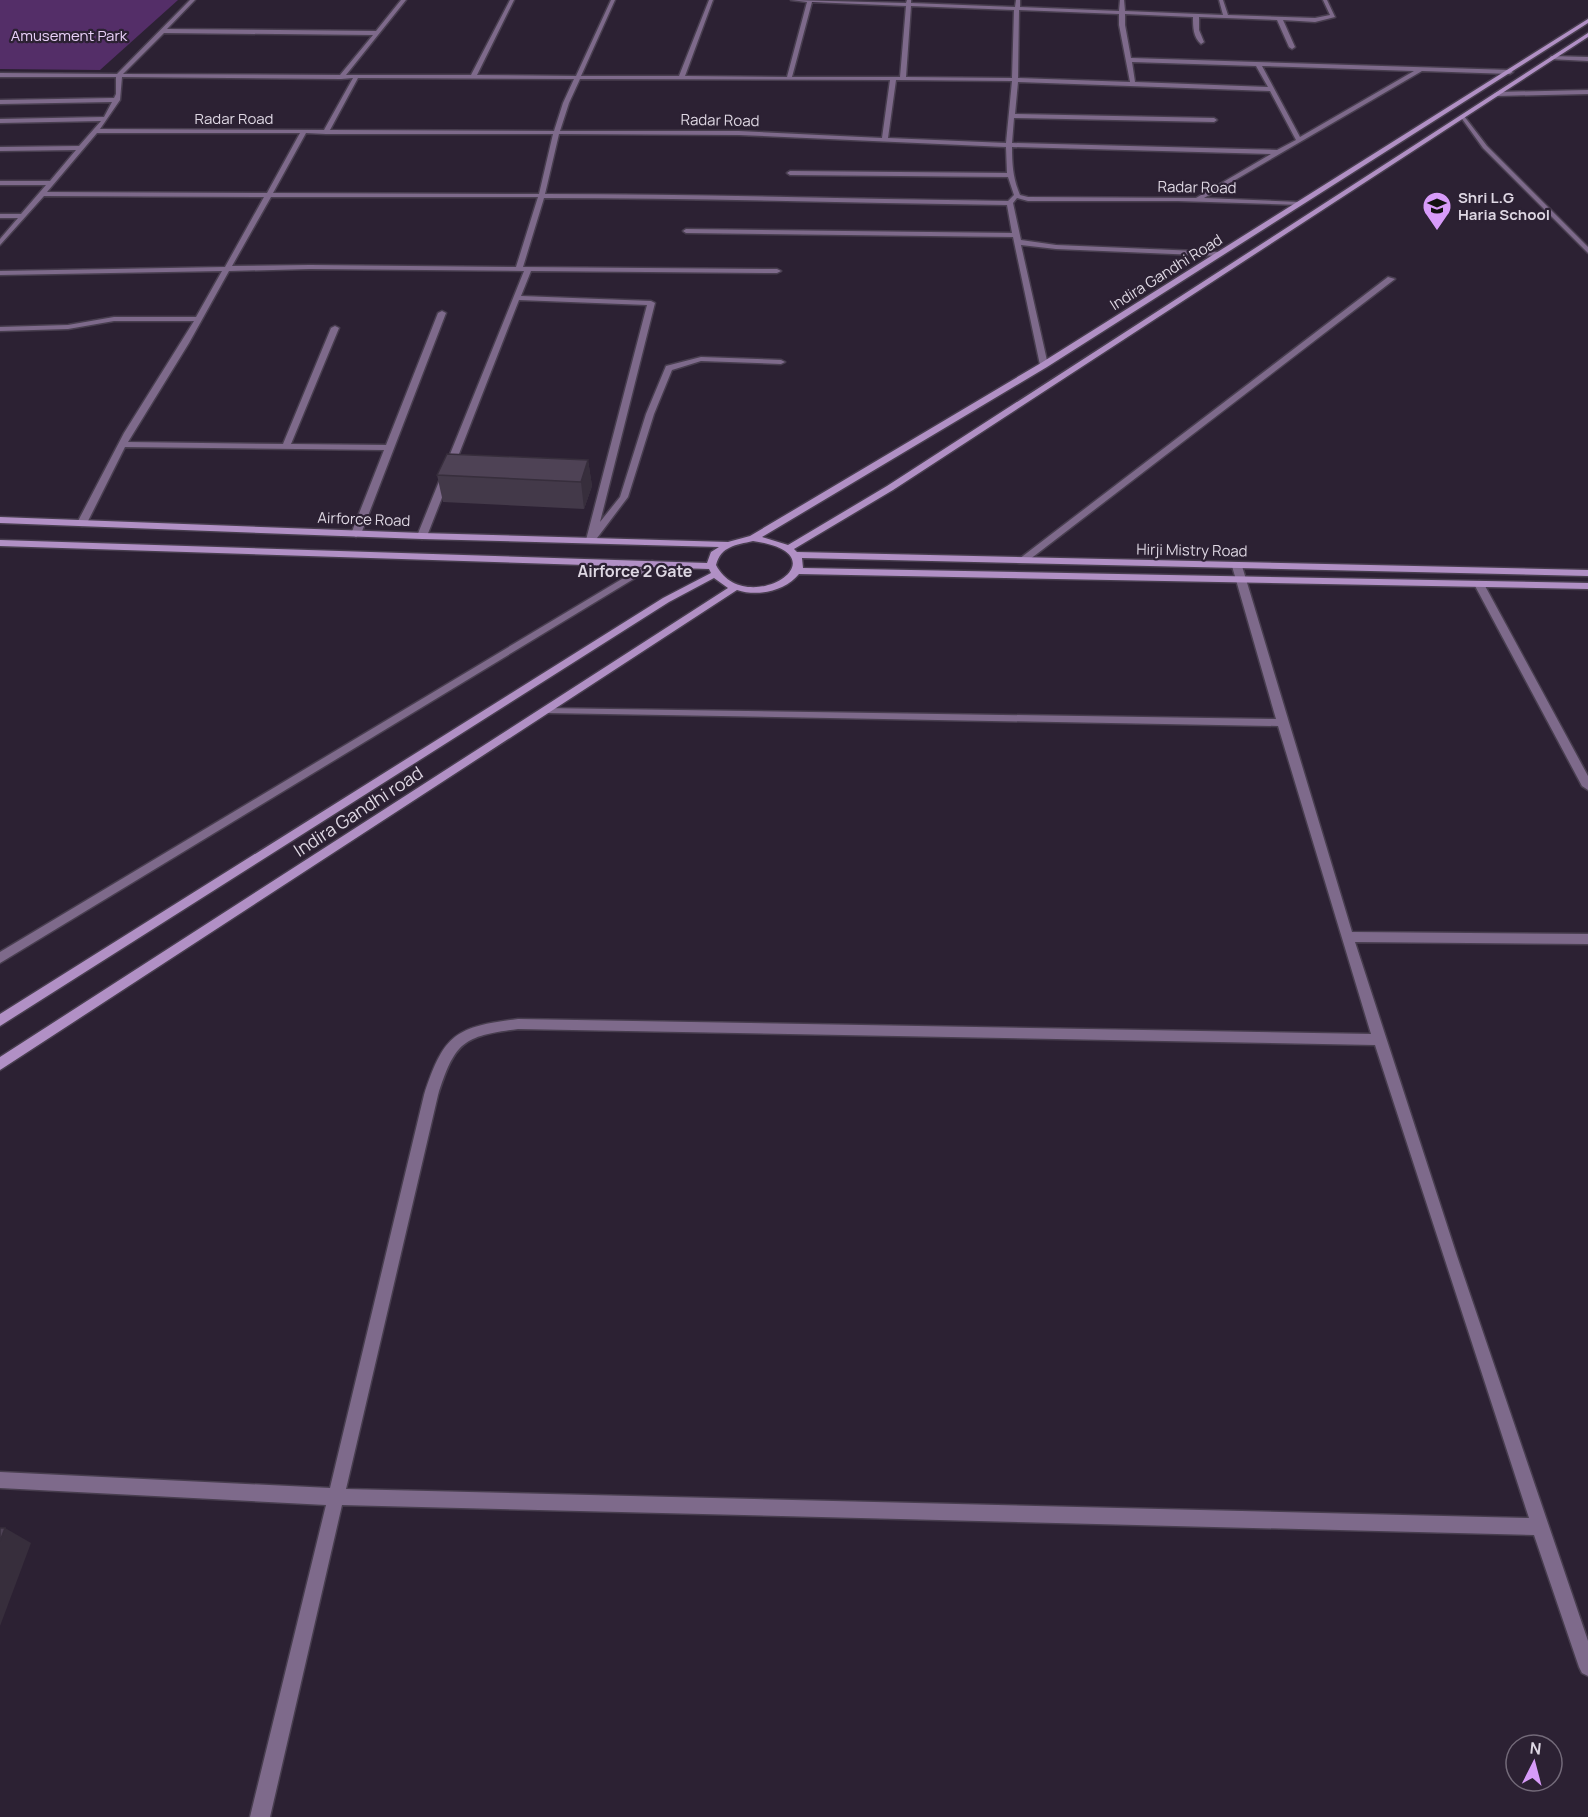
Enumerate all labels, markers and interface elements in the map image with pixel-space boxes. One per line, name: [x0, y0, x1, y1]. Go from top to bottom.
park label: Amusement Park: [11, 25, 128, 46]
street label: Radar Road: [195, 108, 273, 129]
street label: Radar Road: [680, 109, 760, 131]
street label: Radar Road: [1157, 176, 1237, 198]
place label: Shri L.G Haria School: [1458, 187, 1550, 225]
school or university icon: Shri L.G Haria School: [1421, 190, 1453, 232]
street label: Indira Gandhi Road: [1106, 229, 1226, 315]
street label: Airforce Road: [317, 507, 411, 531]
street label: Hirji Mistry Road: [1136, 539, 1248, 561]
district label: Airforce 2 Gate: [577, 560, 693, 582]
street label: Indira Gandhi road: [289, 760, 427, 862]
north arrow: [1504, 1733, 1564, 1793]
text: N: [1529, 1737, 1542, 1760]

